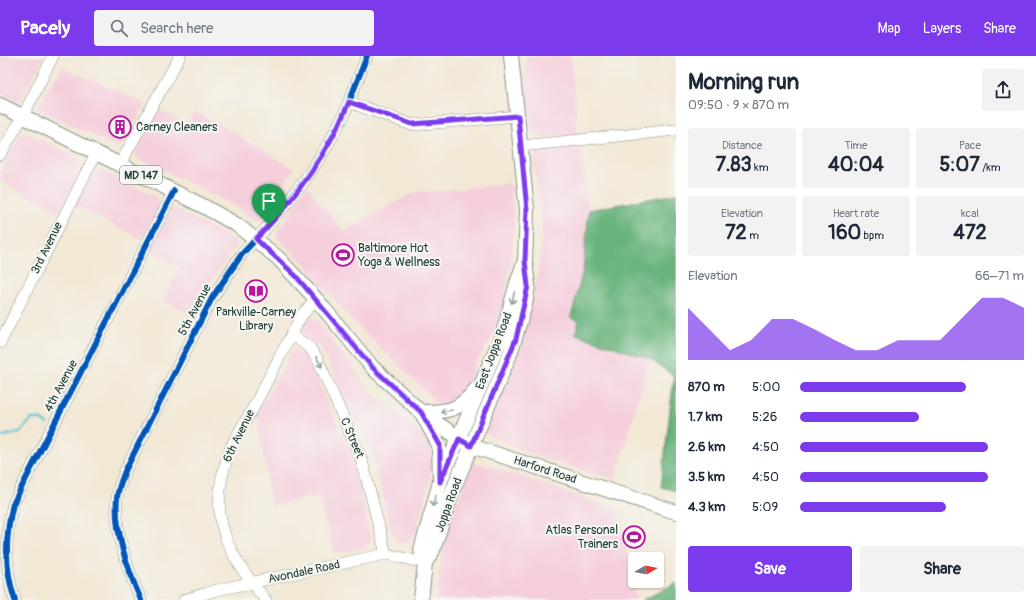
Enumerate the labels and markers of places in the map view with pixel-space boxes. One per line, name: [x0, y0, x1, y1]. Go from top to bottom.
building icon: Carney Cleaners: [107, 114, 133, 140]
place label: Carney Cleaners: [136, 120, 218, 135]
pin: [252, 184, 286, 225]
place label: Baltimore Hot Yoga & Wellness: [357, 241, 441, 270]
sports icon: Baltimore Hot Yoga & Wellness: [330, 242, 356, 268]
library icon: Parkville-Carney Library: [243, 278, 269, 304]
place label: Parkville-Carney Library: [216, 305, 296, 334]
place label: Atlas Personal Trainers: [545, 523, 619, 552]
sports icon: Atlas Personal Trainers: [621, 524, 647, 550]

